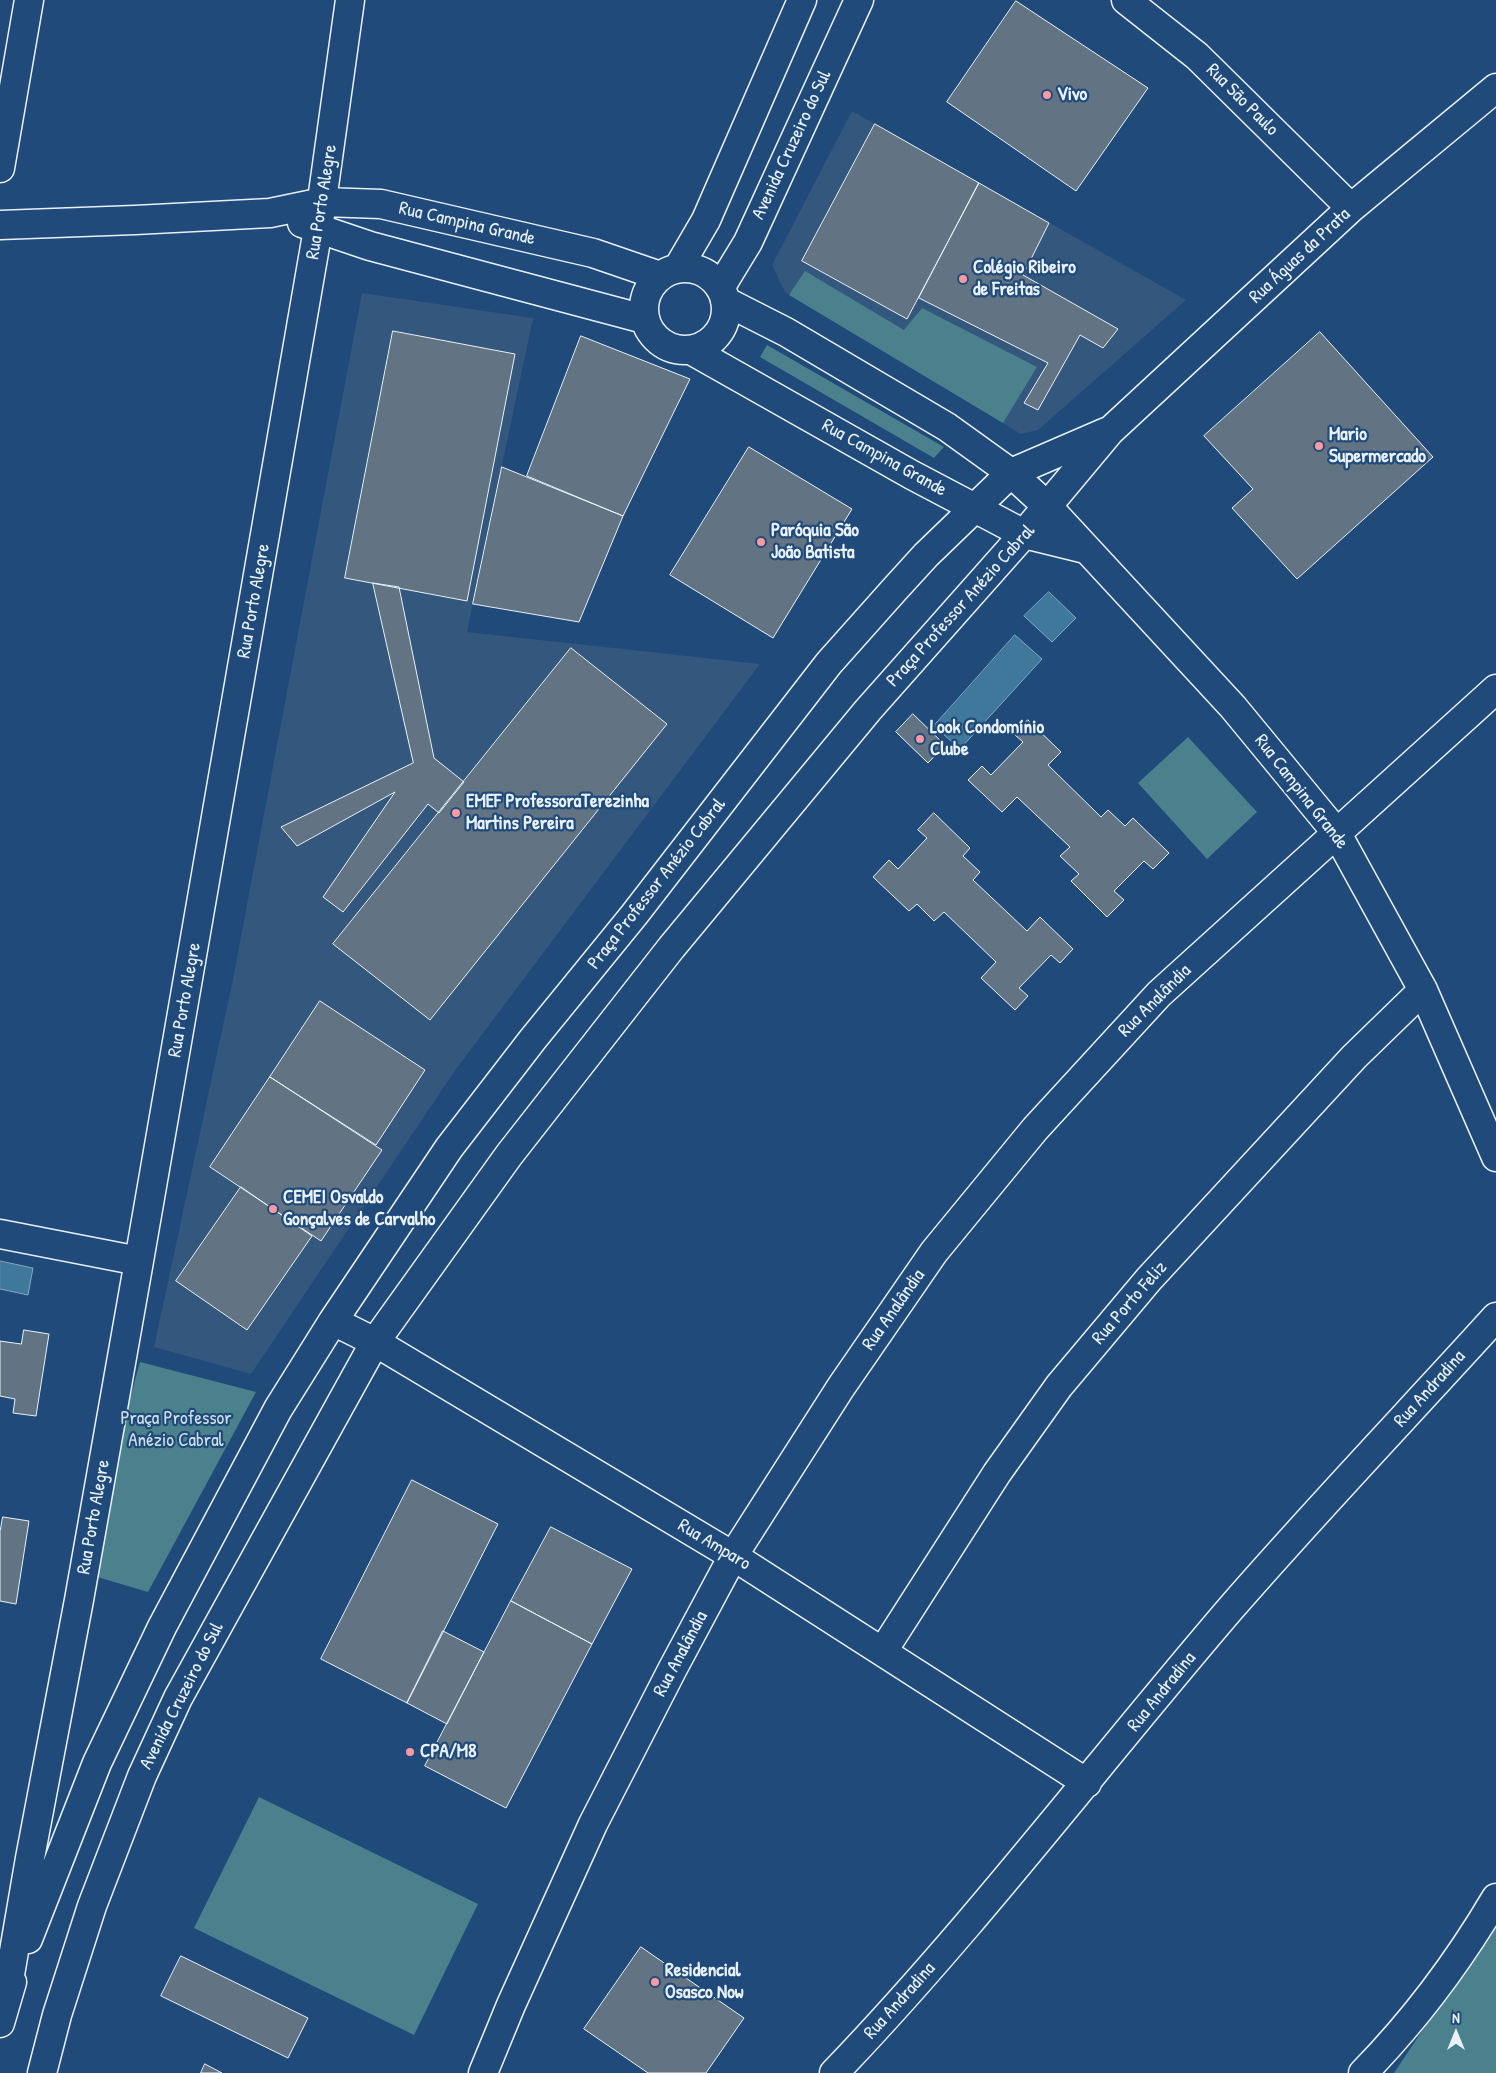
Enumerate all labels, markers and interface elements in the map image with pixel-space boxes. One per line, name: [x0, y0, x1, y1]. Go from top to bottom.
street label: Rua São Paulo: [1201, 59, 1283, 141]
street label: Avenida Cruzeiro do Sul: [747, 67, 837, 223]
place label: Vivo: [1057, 84, 1087, 106]
marker: Vivo: [1041, 89, 1053, 101]
street label: Rua Porto Alegre: [302, 143, 342, 261]
street label: Rua Campina Grande: [397, 197, 537, 251]
street label: Rua Águas da Prata: [1245, 203, 1355, 309]
place label: Colégio Ribeiro de Freitas: [973, 257, 1076, 301]
marker: Colégio Ribeiro de Freitas: [957, 273, 969, 285]
street label: Rua Campina Grande: [818, 414, 950, 502]
place label: Mario Supermercado: [1329, 424, 1426, 468]
marker: Mario Supermercado: [1313, 440, 1325, 452]
place label: Paróquia São João Batista: [771, 520, 859, 564]
street label: Praça Professor Anézio Cabral: [882, 520, 1040, 692]
marker: Paróquia São João Batista: [755, 536, 767, 548]
street label: Rua Porto Alegre: [233, 542, 275, 660]
place label: Look Condomínio Clube: [930, 717, 1044, 761]
street label: Rua Campina Grande: [1249, 730, 1353, 854]
marker: Look Condomínio Clube: [914, 733, 926, 745]
place label: EMEF ProfessoraTerezinha Martins Pereira: [466, 791, 649, 835]
street label: Praça Professor Anézio Cabral: [583, 794, 731, 974]
marker: EMEF ProfessoraTerezinha Martins Pereira: [450, 807, 462, 819]
street label: Rua Porto Alegre: [164, 941, 206, 1059]
street label: Rua Analândia: [1114, 960, 1196, 1042]
place label: CEMEI Osvaldo Gonçalves de Carvalho: [283, 1187, 435, 1231]
marker: CEMEI Osvaldo Gonçalves de Carvalho: [267, 1203, 279, 1215]
street label: Rua Porto Feliz: [1088, 1257, 1172, 1349]
street label: Rua Analândia: [858, 1265, 930, 1355]
street label: Rua Andradina: [1389, 1346, 1471, 1432]
park label: Praça Professor Anézio Cabral: [120, 1408, 232, 1452]
street label: Rua Porto Alegre: [73, 1458, 115, 1576]
street label: Rua Amparo: [674, 1514, 754, 1576]
street label: Rua Analândia: [649, 1607, 713, 1701]
street label: Avenida Cruzeiro do Sul: [135, 1619, 229, 1773]
street label: Rua Andradina: [1123, 1648, 1201, 1736]
place label: CPA/M8: [420, 1741, 476, 1763]
marker: CPA/M8: [404, 1746, 416, 1758]
street label: Rua Andradina: [859, 1958, 941, 2044]
place label: Residencial Osasco Now: [665, 1960, 744, 2004]
marker: Residencial Osasco Now: [649, 1976, 661, 1988]
north arrow: [1431, 2008, 1481, 2058]
text: N: [1452, 2008, 1460, 2027]

